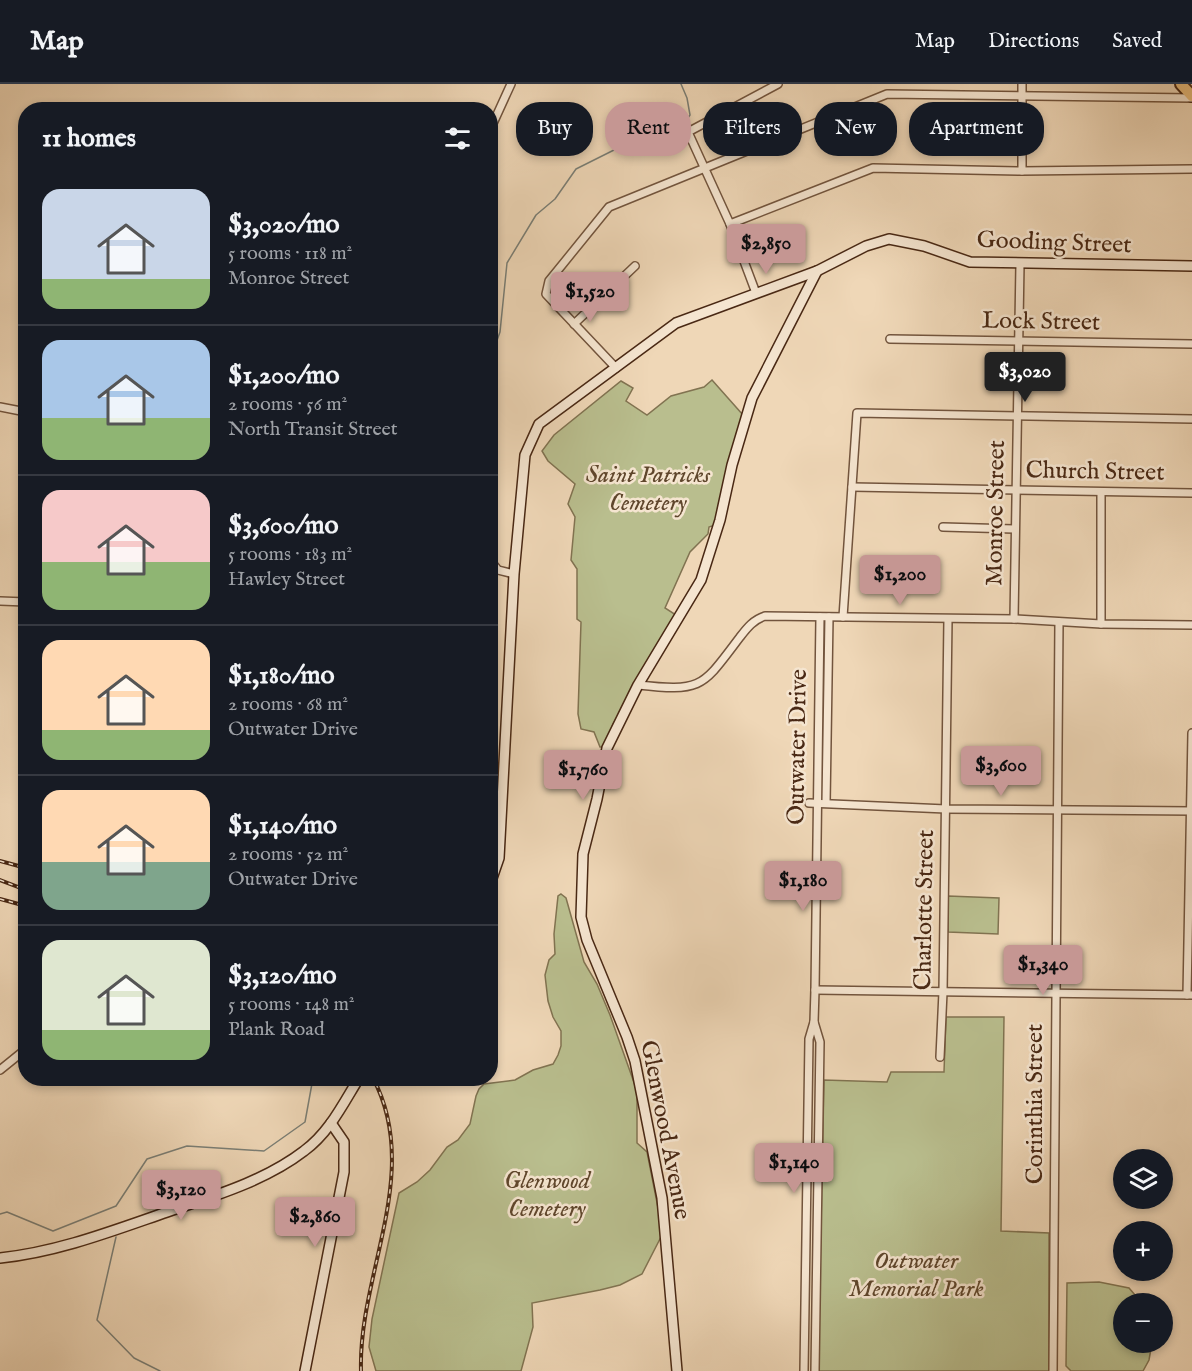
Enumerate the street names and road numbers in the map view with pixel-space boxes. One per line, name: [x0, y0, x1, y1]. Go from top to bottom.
street label: Gooding Street: [976, 225, 1132, 261]
street label: Lock Street: [982, 305, 1100, 339]
street label: Monroe Street: [979, 440, 1013, 586]
street label: Church Street: [1025, 455, 1165, 489]
street label: Outwater Drive: [781, 669, 815, 825]
street label: Charlotte Street: [908, 829, 942, 991]
street label: Corinthia Street: [1020, 1024, 1051, 1184]
street label: Glenwood Avenue: [632, 1038, 698, 1222]

